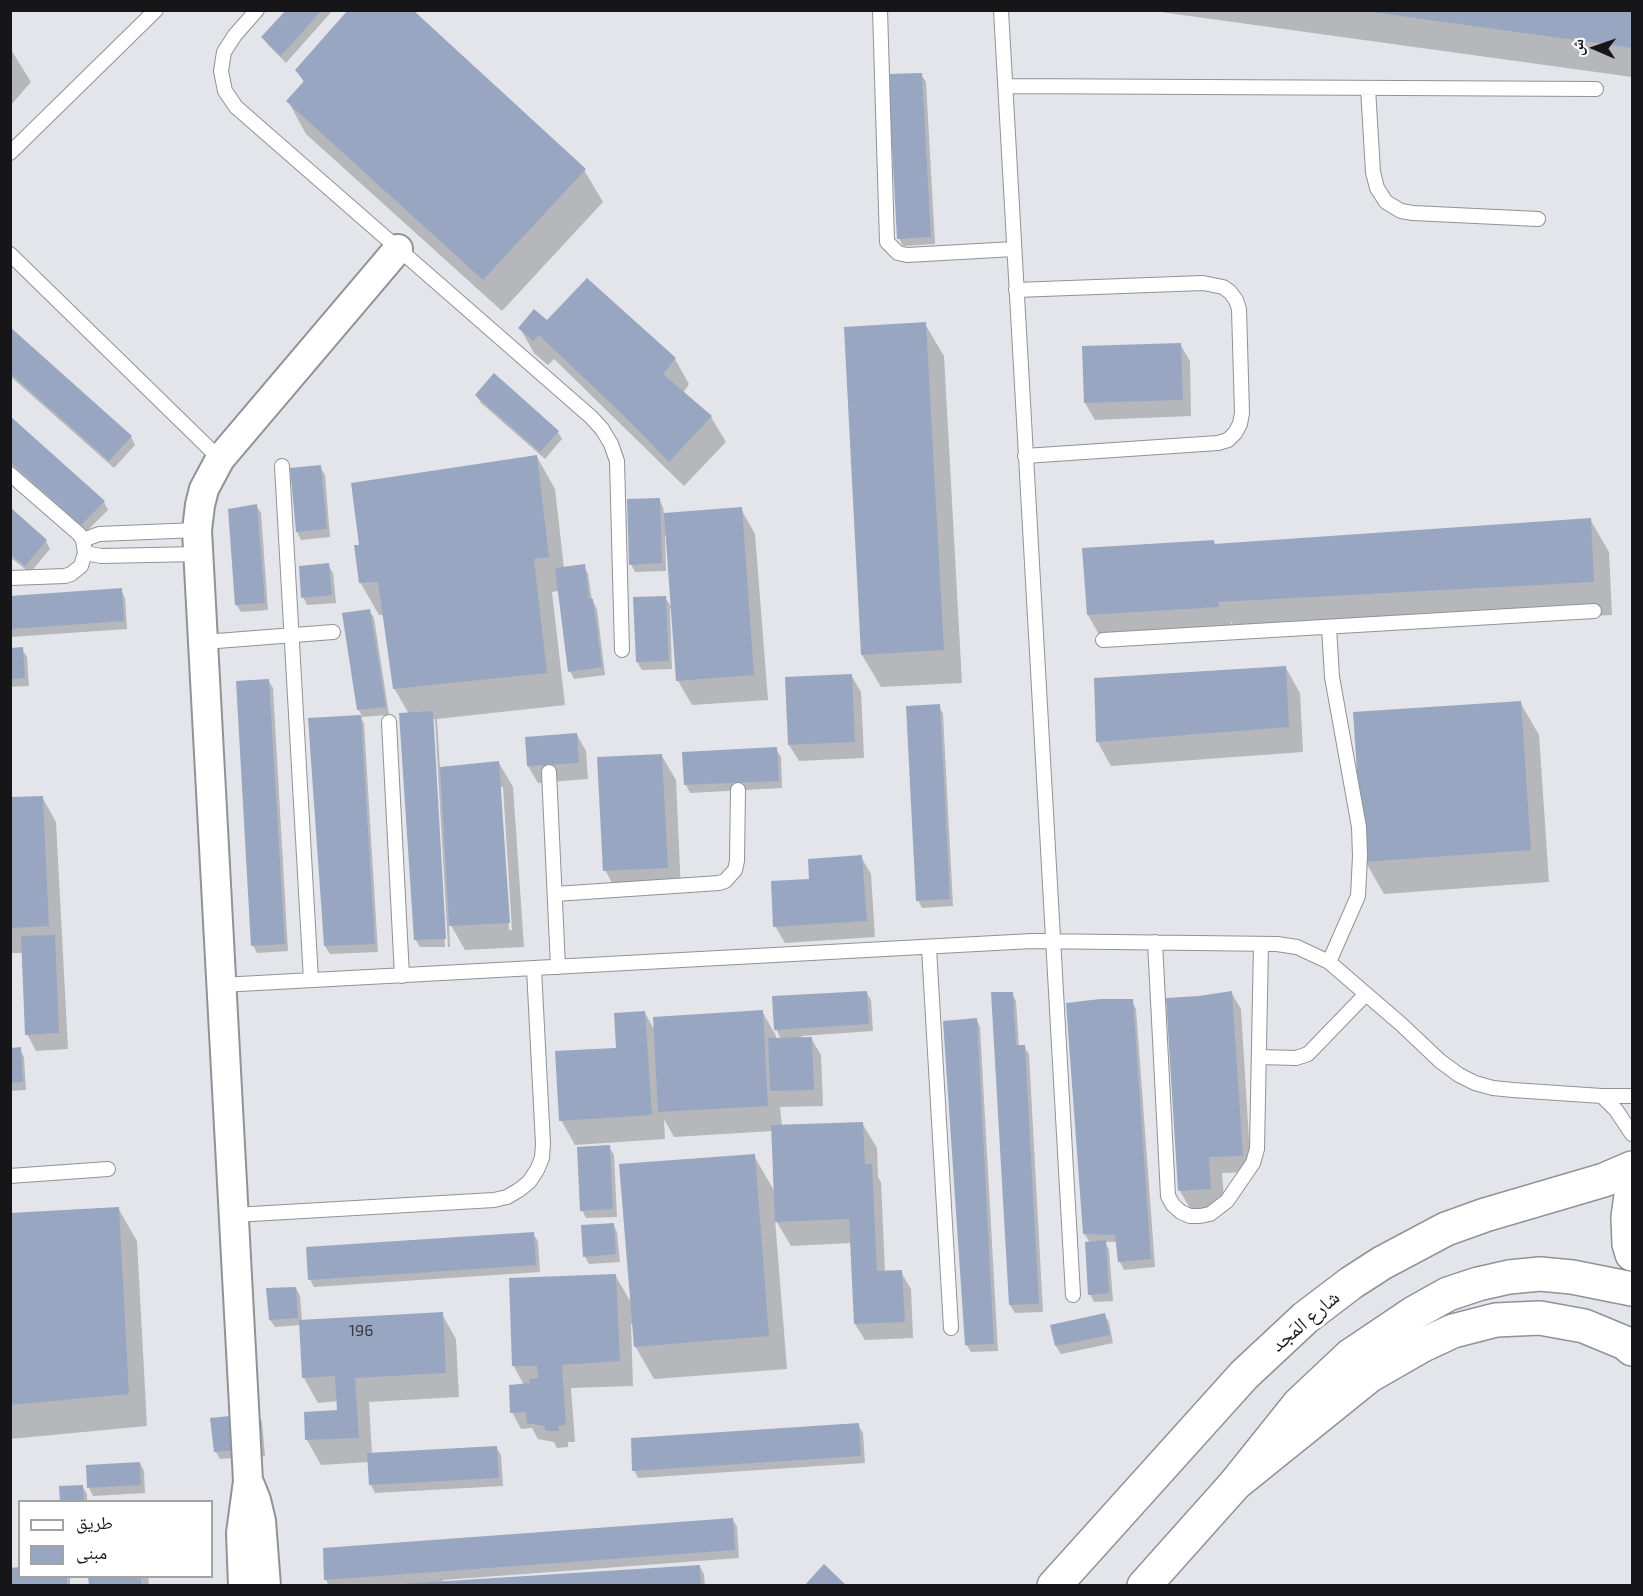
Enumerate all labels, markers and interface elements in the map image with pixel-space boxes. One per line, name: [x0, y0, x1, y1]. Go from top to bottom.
north arrow: [1565, 18, 1625, 78]
text: ش: [1567, 39, 1586, 56]
street label: شارع المَجد: [1266, 1285, 1344, 1357]
house number: 196: [349, 1321, 373, 1341]
legend: [18, 1500, 213, 1578]
text: طريق: [76, 1511, 113, 1533]
text: مبنى: [76, 1541, 107, 1563]

